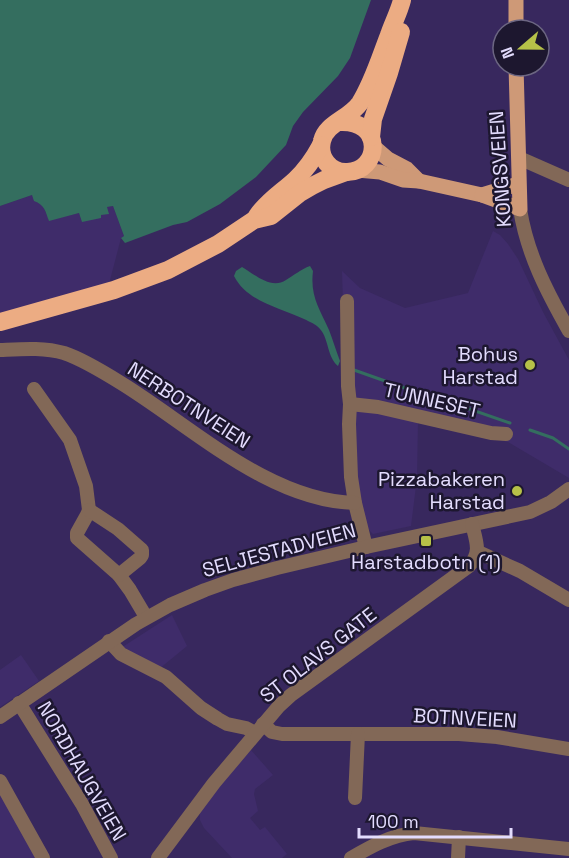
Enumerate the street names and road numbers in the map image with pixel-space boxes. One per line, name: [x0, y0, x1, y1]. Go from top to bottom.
street label: KONGSVEIEN: [483, 110, 517, 228]
street label: NERBOTNVEIEN: [123, 356, 255, 454]
street label: TUNNESET: [381, 376, 483, 424]
street label: SELJESTADVEIEN: [199, 517, 359, 583]
street label: ST OLAVS GATE: [255, 601, 381, 709]
street label: NORDHAUGVEIEN: [31, 696, 133, 846]
street label: BOTNVEIEN: [412, 702, 518, 734]

